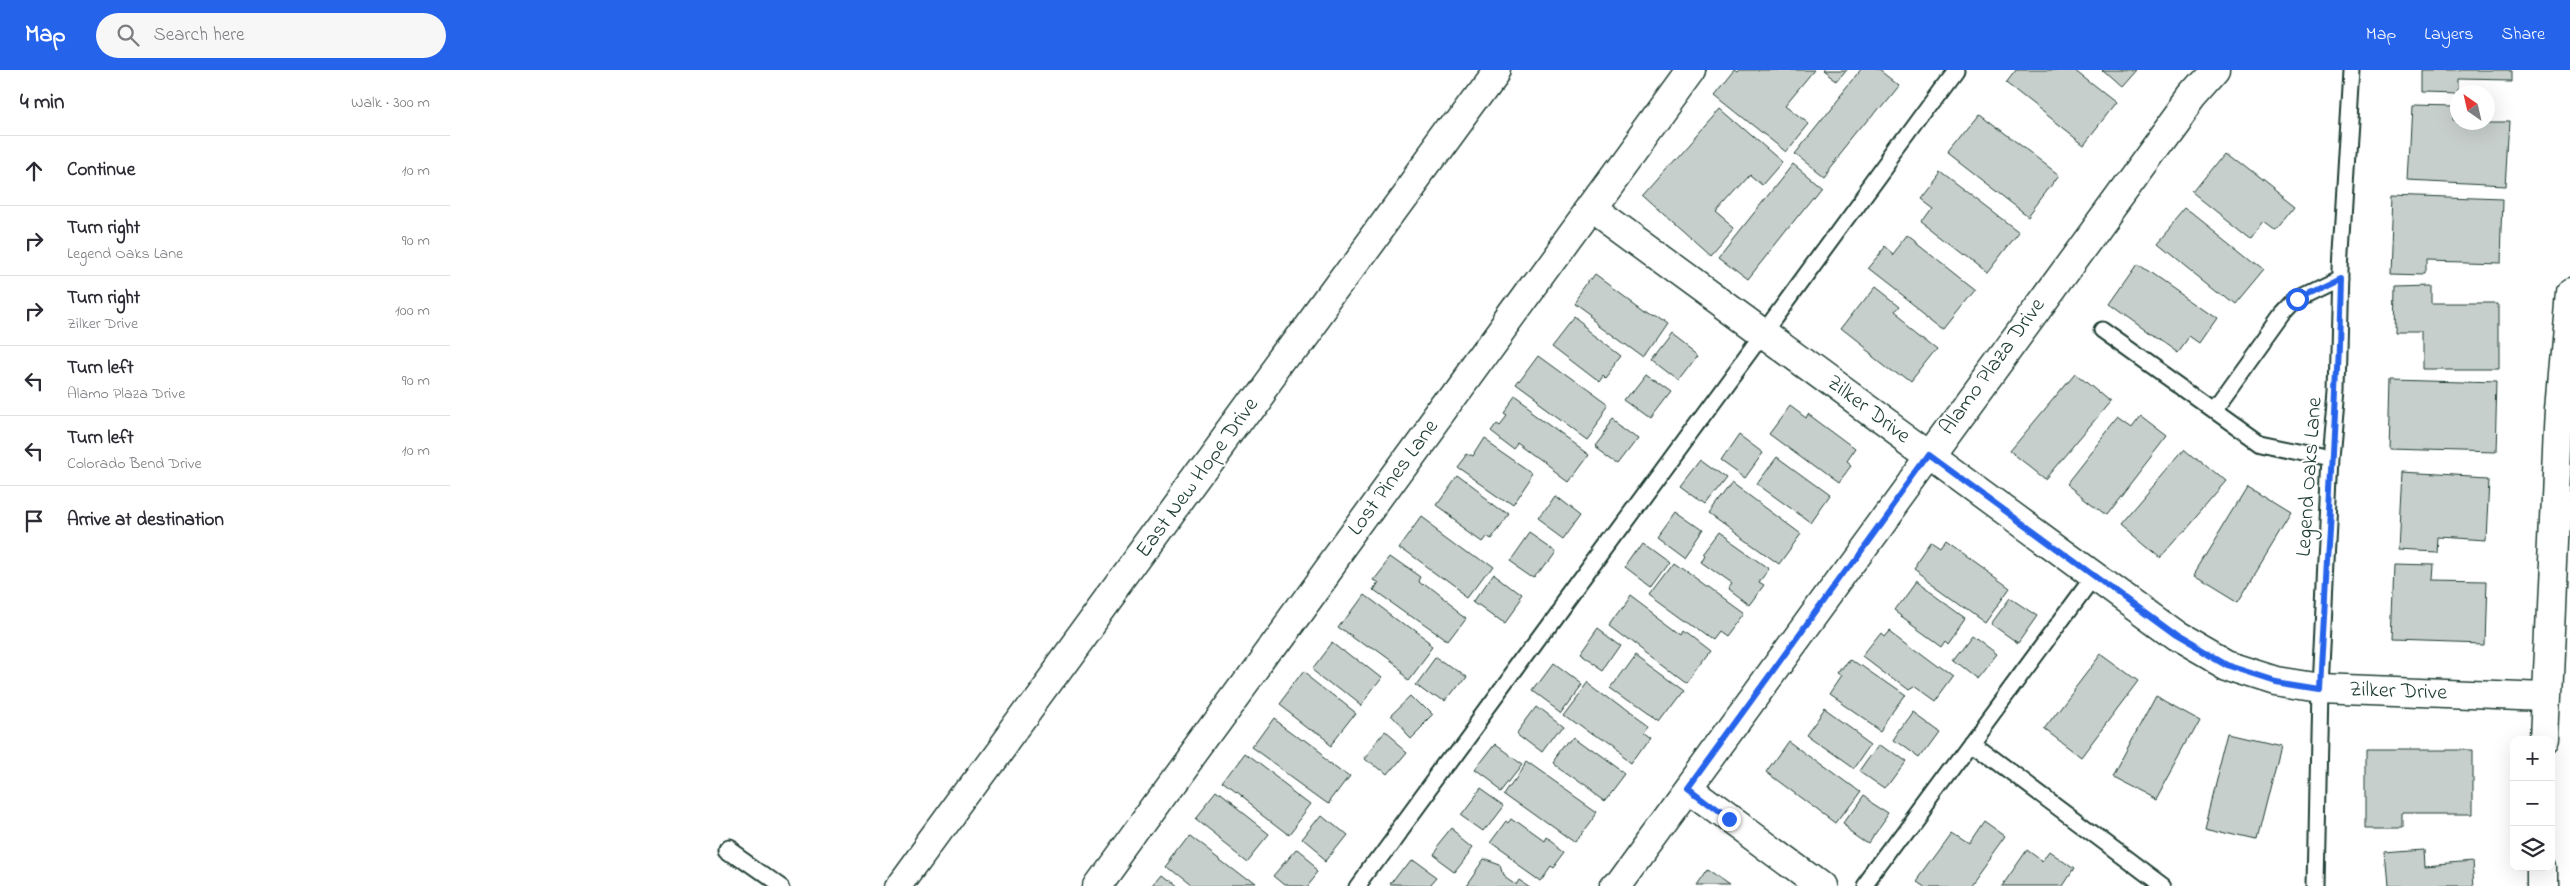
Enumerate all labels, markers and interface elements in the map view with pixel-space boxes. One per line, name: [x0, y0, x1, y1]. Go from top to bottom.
search box: [96, 13, 446, 58]
text: Map: [25, 18, 66, 53]
icon: search: [114, 21, 142, 49]
text: Search here: [154, 22, 245, 49]
text: Map: [2366, 22, 2396, 48]
text: Layers: [2424, 22, 2474, 48]
text: Share: [2502, 22, 2545, 48]
north arrow: [2450, 85, 2495, 130]
text: 4 min: [20, 88, 64, 118]
text: Walk · 300 m: [351, 91, 430, 115]
icon: ahead: [20, 157, 48, 185]
text: Continue: [67, 157, 135, 184]
text: 10 m: [402, 159, 430, 183]
text: Turn right: [67, 215, 140, 242]
icon: right: [20, 227, 48, 255]
text: 90 m: [402, 229, 430, 253]
text: Legend Oaks Lane: [67, 242, 183, 266]
text: Turn right: [67, 285, 140, 312]
route start: [2286, 288, 2309, 311]
street label: Alamo Plaza Drive: [1932, 292, 2054, 442]
icon: right: [20, 297, 48, 325]
text: 100 m: [395, 299, 430, 323]
text: Zilker Drive: [67, 312, 138, 336]
text: Turn left: [67, 355, 134, 382]
icon: left: [20, 367, 48, 395]
street label: Zilker Drive: [1819, 368, 1917, 452]
text: 90 m: [402, 369, 430, 393]
text: Alamo Plaza Drive: [67, 382, 185, 406]
street label: East New Hope Drive: [1129, 391, 1267, 565]
street label: Legend Oaks Lane: [2288, 396, 2333, 558]
street label: Lost Pines Lane: [1341, 413, 1447, 543]
text: Turn left: [67, 425, 134, 452]
icon: left: [20, 437, 48, 465]
text: 10 m: [402, 439, 430, 463]
text: Colorado Bend Drive: [67, 452, 202, 476]
icon: arrive: [20, 507, 48, 535]
text: Arrive at destination: [67, 507, 224, 534]
street label: Zilker Drive: [2349, 674, 2448, 710]
map controls: [2510, 736, 2555, 871]
button: +: [2510, 736, 2555, 781]
button: −: [2510, 781, 2555, 826]
route end: [1718, 808, 1741, 831]
button: layers: [2510, 826, 2555, 871]

